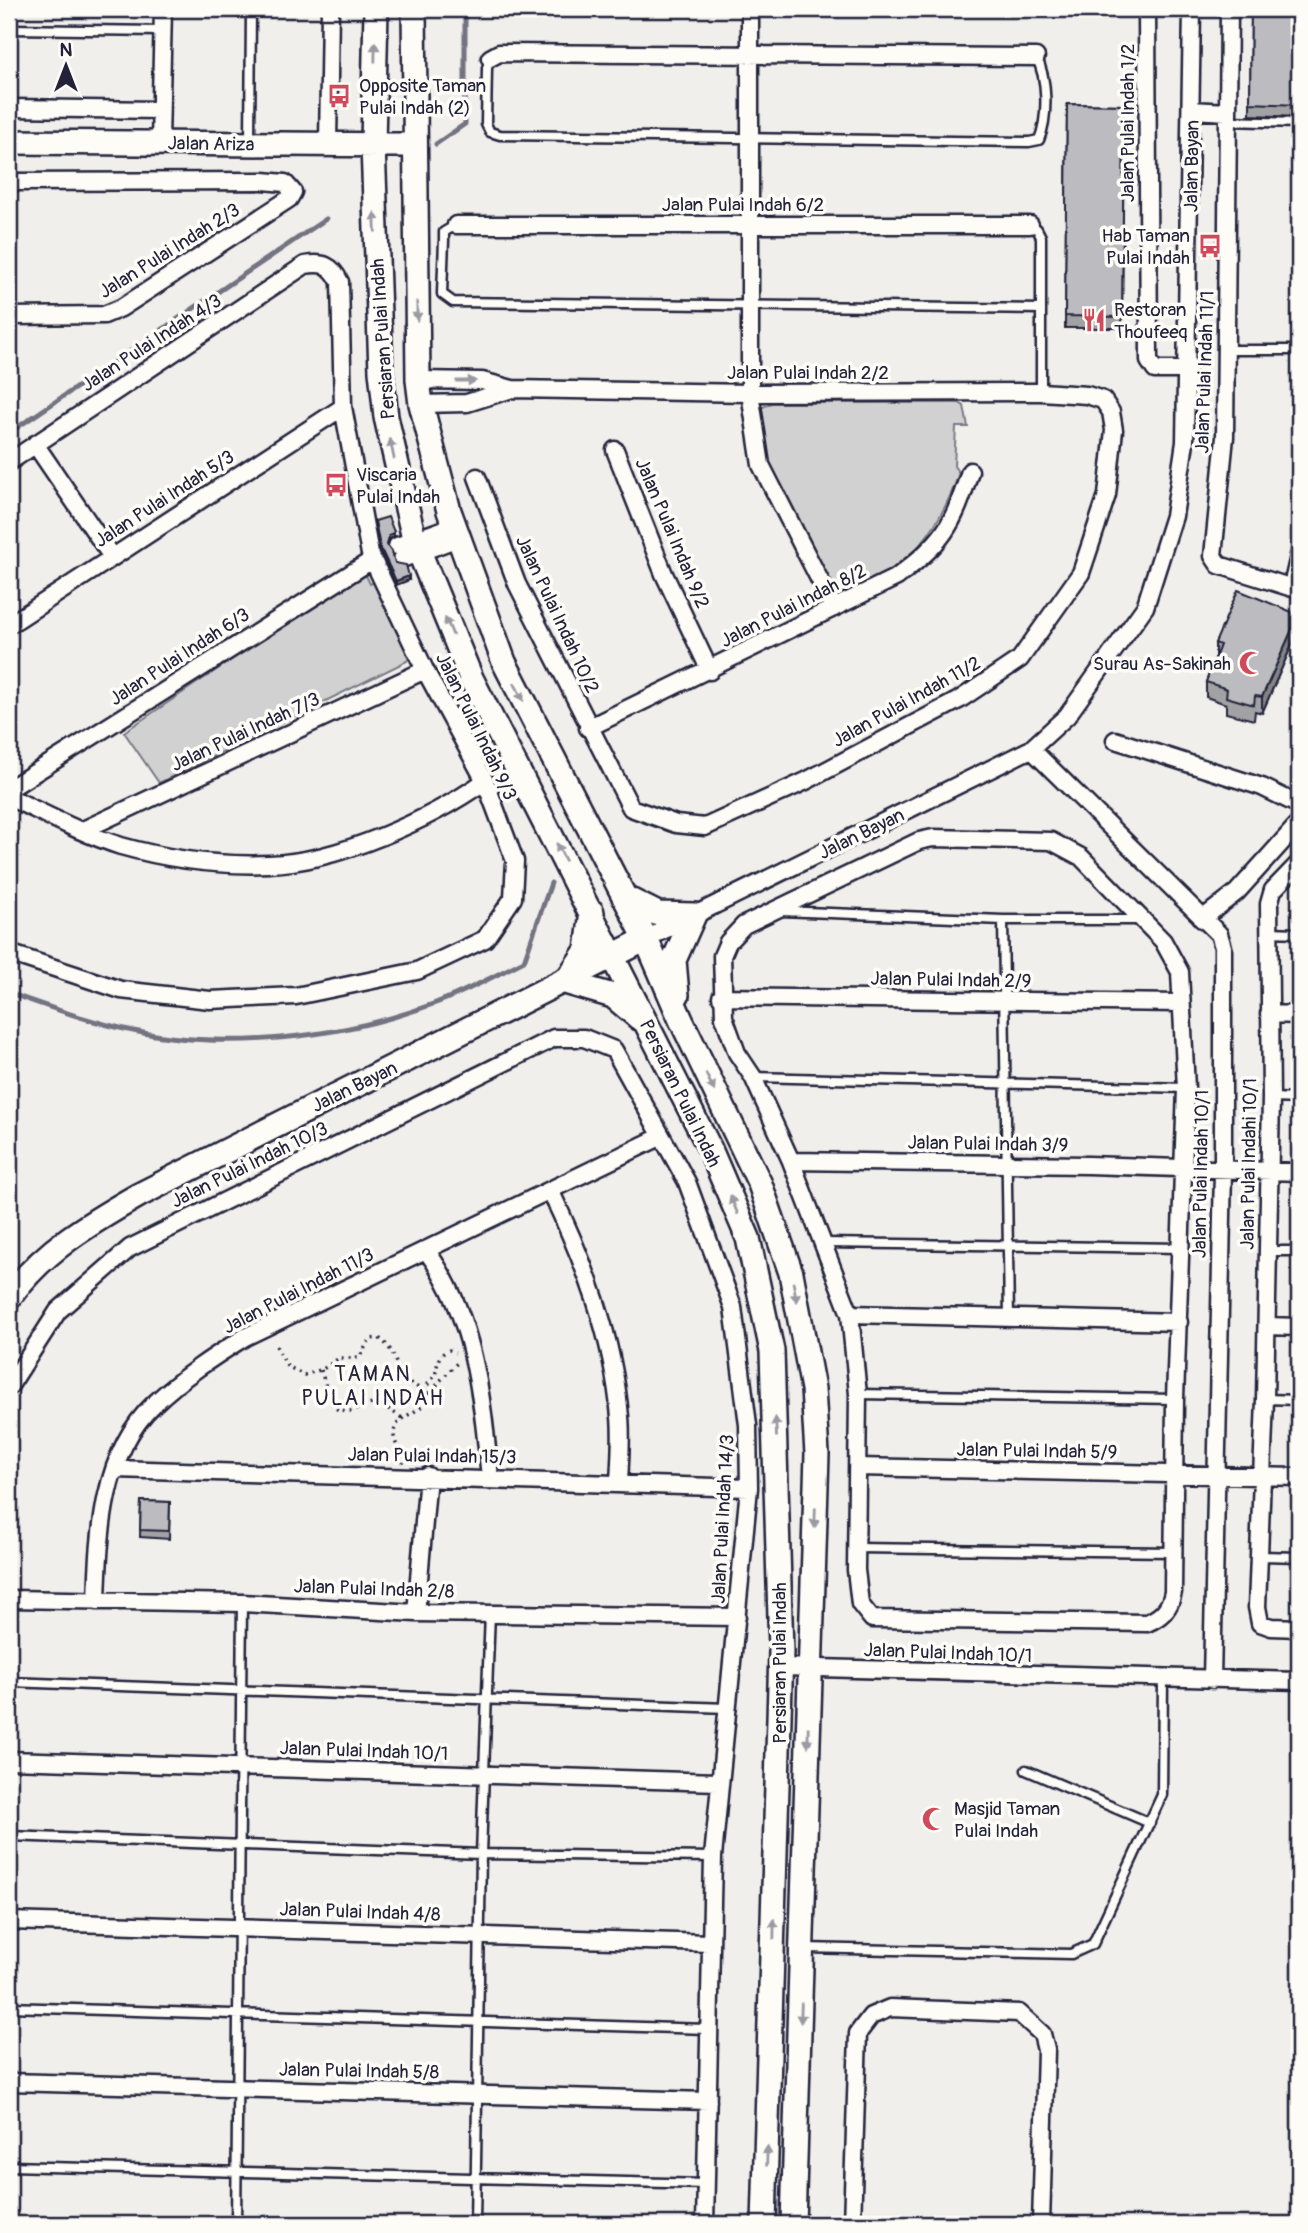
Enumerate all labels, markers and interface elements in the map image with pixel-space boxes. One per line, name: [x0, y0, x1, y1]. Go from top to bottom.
north arrow: [32, 32, 102, 102]
text: N: [60, 38, 73, 62]
one-way arrow: [369, 41, 381, 63]
street label: Jalan Pulai Indah 1/2: [1116, 44, 1140, 202]
place label: Opposite Taman Pulai Indah (2): [359, 74, 486, 120]
bus stop icon: Opposite Taman Pulai Indah (2): [325, 82, 353, 110]
street label: Jalan Bayan: [1179, 120, 1205, 212]
street label: Jalan Ariza: [167, 131, 255, 157]
street label: Jalan Pulai Indah 6/2: [662, 193, 824, 217]
street label: Jalan Pulai Indah 2/3: [95, 198, 245, 304]
one-way arrow: [370, 211, 381, 233]
place label: Hab Taman Pulai Indah: [1102, 224, 1190, 270]
bus stop icon: Hab Taman Pulai Indah: [1196, 232, 1224, 260]
street label: Persiaran Pulai Indah: [365, 258, 401, 420]
street label: Jalan Pulai Indah 4/3: [77, 289, 226, 397]
street label: Jalan Pulai Indah 11/1: [1190, 290, 1220, 454]
place label: Restoran Thoufeeq: [1114, 298, 1188, 344]
one-way arrow: [411, 300, 423, 322]
restaurant icon: Restoran Thoufeeq: [1080, 306, 1108, 334]
street label: Jalan Pulai Indah 2/2: [727, 361, 889, 385]
one-way arrow: [455, 375, 477, 387]
one-way arrow: [387, 438, 398, 460]
street label: Jalan Pulai Indah 5/3: [90, 445, 239, 553]
street label: Jalan Pulai Indah 9/2: [630, 455, 715, 612]
place label: Viscaria Pulai Indah: [356, 463, 440, 509]
bus stop icon: Viscaria Pulai Indah: [322, 471, 350, 499]
street label: Jalan Pulai Indah 10/2: [510, 532, 604, 697]
street label: Jalan Pulai Indah 8/2: [716, 559, 871, 653]
street label: Jalan Pulai Indah 6/3: [105, 603, 254, 711]
one-way arrow: [444, 615, 455, 636]
street label: Jalan Pulai Indah 9/3: [430, 649, 522, 804]
mosque icon: Surau As-Sakinah: [1237, 649, 1265, 677]
street label: Jalan Pulai Indah 11/2: [828, 651, 985, 753]
place label: Surau As-Sakinah: [1093, 652, 1231, 676]
one-way arrow: [514, 682, 525, 702]
street label: Jalan Pulai Indah 7/3: [167, 687, 324, 777]
street label: Jalan Bayan: [815, 803, 908, 865]
one-way arrow: [555, 842, 566, 862]
street label: Jalan Pulai Indah 2/9: [870, 967, 1032, 993]
street label: Persiaran Pulai Indah: [634, 1016, 726, 1171]
street label: Jalan Bayan: [308, 1056, 401, 1118]
one-way arrow: [705, 1072, 716, 1092]
street label: Jalan Pulai Indahi 10/1: [1236, 1078, 1262, 1250]
street label: Jalan Pulai Indah 10/1: [1188, 1090, 1214, 1258]
street label: Jalan Pulai Indah 10/3: [167, 1116, 332, 1213]
street label: Jalan Pulai Indah 3/9: [907, 1131, 1069, 1157]
one-way arrow: [728, 1195, 740, 1215]
street label: Jalan Pulai Indah 11/3: [219, 1242, 378, 1339]
one-way arrow: [789, 1281, 800, 1303]
district label: TAMAN PULAI INDAH: [301, 1361, 445, 1412]
one-way arrow: [770, 1416, 781, 1438]
street label: Jalan Pulai Indah 14/3: [707, 1434, 739, 1604]
street label: Jalan Pulai Indah 5/9: [956, 1438, 1118, 1464]
street label: Jalan Pulai Indah 15/3: [347, 1443, 517, 1469]
one-way arrow: [809, 1507, 820, 1529]
street label: Jalan Pulai Indah 2/8: [293, 1574, 455, 1604]
street label: Persiaran Pulai Indah: [768, 1582, 792, 1744]
street label: Jalan Pulai Indah 10/1: [863, 1638, 1033, 1668]
one-way arrow: [802, 1726, 813, 1748]
street label: Jalan Pulai Indah 10/1: [279, 1736, 449, 1766]
place label: Masjid Taman Pulai Indah: [954, 1797, 1060, 1843]
mosque icon: Masjid Taman Pulai Indah: [920, 1805, 948, 1833]
street label: Jalan Pulai Indah 4/8: [279, 1897, 441, 1927]
one-way arrow: [769, 1917, 780, 1939]
one-way arrow: [795, 2002, 806, 2024]
street label: Jalan Pulai Indah 5/8: [279, 2058, 439, 2084]
one-way arrow: [761, 2145, 772, 2167]

